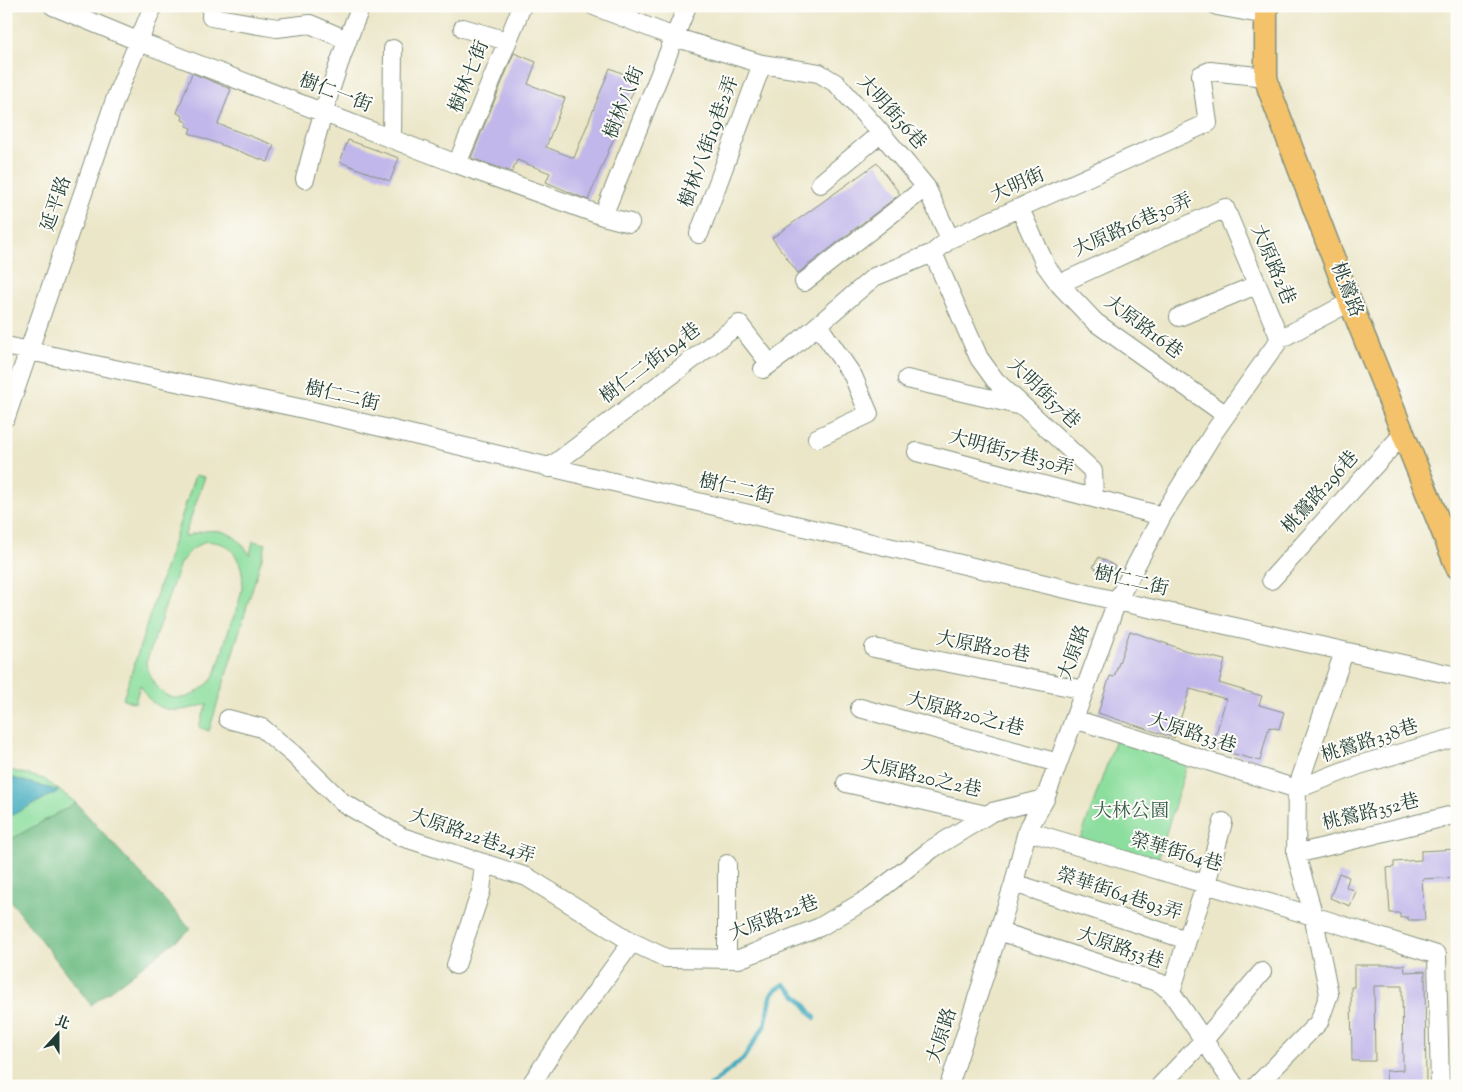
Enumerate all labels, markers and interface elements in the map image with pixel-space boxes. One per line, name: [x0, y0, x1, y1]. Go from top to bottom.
street label: 樹林七街: [443, 37, 497, 117]
street label: 樹林八街: [598, 63, 652, 143]
street label: 樹仁一街: [295, 68, 375, 120]
street label: 大明街56巷: [850, 70, 932, 156]
street label: 樹林八街19巷2弄: [674, 72, 746, 212]
street label: 大明街: [986, 162, 1050, 210]
street label: 延平路: [35, 173, 79, 235]
street label: 大原路16巷30弄: [1069, 188, 1197, 264]
street label: 大原路2巷: [1243, 221, 1301, 309]
street label: 桃鶯路: [1323, 259, 1369, 321]
street label: 大原路16巷: [1098, 290, 1188, 366]
street label: 樹仁二街194巷: [595, 317, 707, 411]
street label: 大明街57巷: [1001, 352, 1085, 436]
street label: 樹仁二街: [302, 375, 382, 419]
street label: 大明街57巷30弄: [945, 424, 1077, 484]
street label: 桃鶯路296巷: [1276, 445, 1366, 541]
street label: 樹仁二街: [696, 468, 776, 512]
street label: 樹仁二街: [1091, 560, 1171, 604]
street label: 大原路: [1053, 622, 1097, 684]
street label: 大原路20巷: [934, 626, 1032, 670]
street label: 大原路20之1巷: [903, 686, 1027, 744]
street label: 大原路33巷: [1144, 707, 1240, 761]
street label: 桃鶯路338巷: [1318, 714, 1422, 770]
street label: 大原路20之2巷: [858, 751, 984, 805]
street label: 桃鶯路352巷: [1320, 788, 1422, 838]
park label: 大林公園: [1093, 799, 1169, 826]
street label: 大原路22巷24弄: [406, 803, 538, 871]
street label: 榮華街64巷: [1127, 827, 1225, 879]
street label: 榮華街64巷93弄: [1053, 862, 1185, 928]
street label: 大原路22巷: [725, 890, 823, 948]
street label: 大原路53巷: [1073, 922, 1167, 976]
street label: 大原路: [921, 1005, 965, 1067]
north arrow: [32, 1010, 82, 1060]
text: 北: [52, 1012, 72, 1036]

